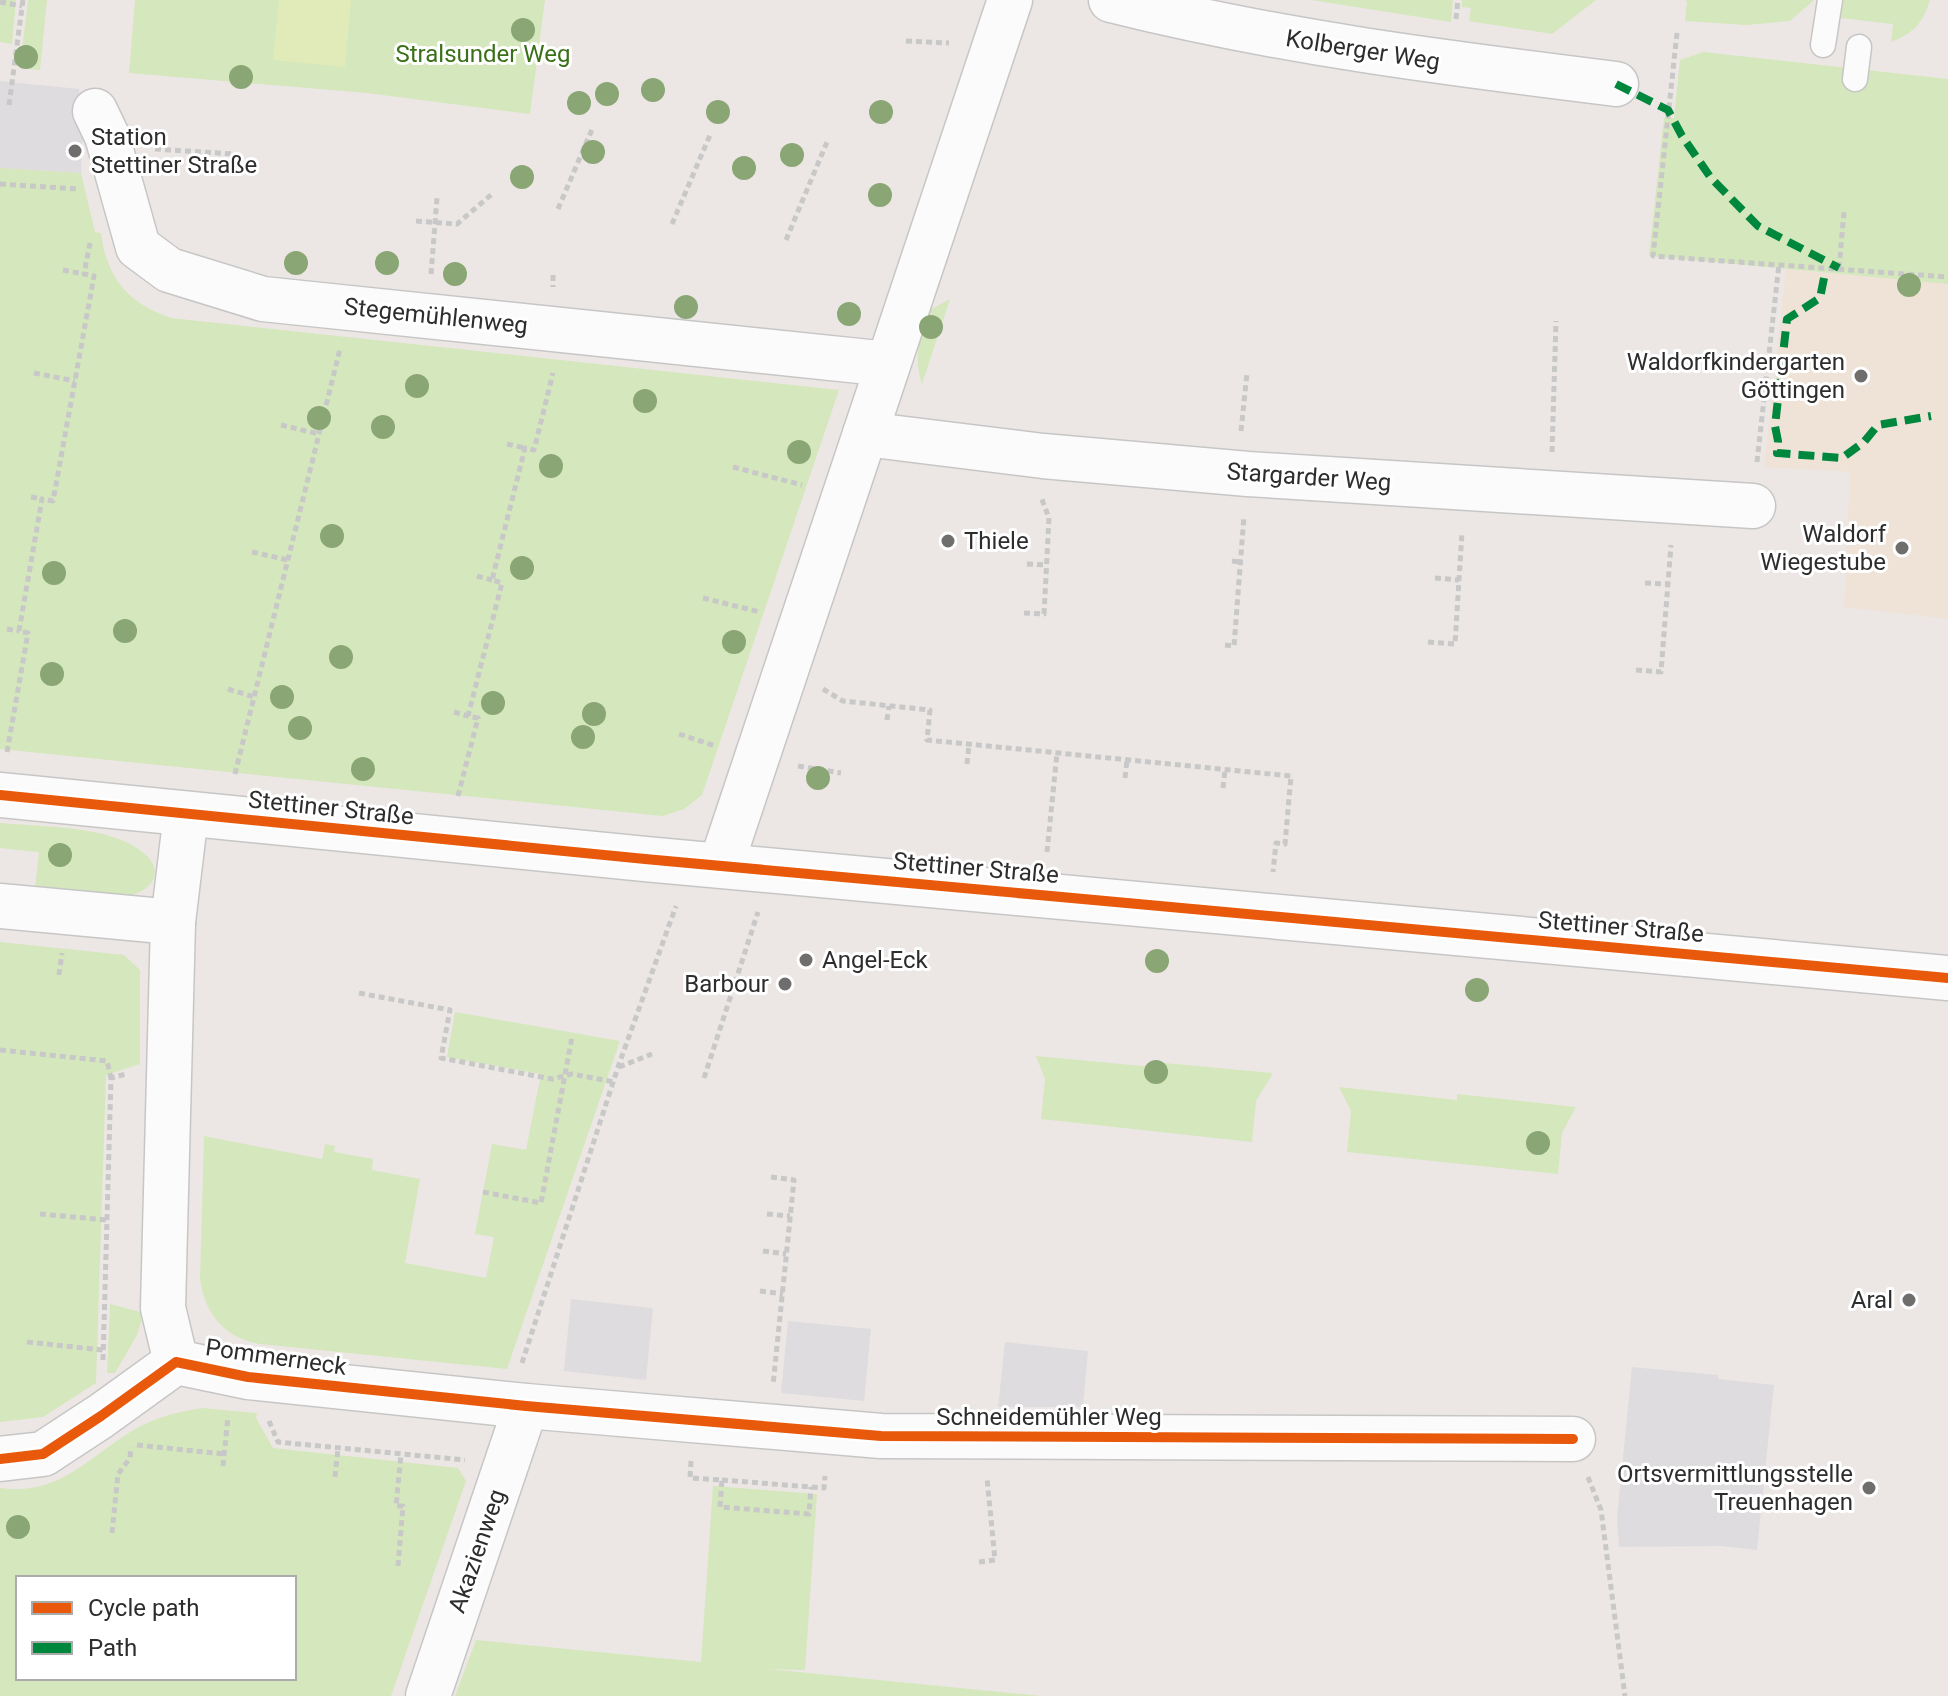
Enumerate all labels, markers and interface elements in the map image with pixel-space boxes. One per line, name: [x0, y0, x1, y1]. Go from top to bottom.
street label: Kolberger Weg: [1284, 24, 1442, 76]
park label: Stralsunder Weg: [395, 40, 571, 68]
place label: Station Stettiner Straße: [91, 123, 257, 179]
marker: Station Stettiner Straße: [66, 142, 84, 160]
street label: Stegemühlenweg: [343, 292, 529, 340]
place label: Waldorfkindergarten Göttingen: [1627, 348, 1845, 404]
marker: Waldorfkindergarten Göttingen: [1852, 367, 1870, 385]
street label: Stargarder Weg: [1226, 457, 1392, 497]
place label: Waldorf Wiegestube: [1760, 520, 1887, 576]
place label: Thiele: [964, 527, 1029, 555]
marker: Thiele: [939, 532, 957, 550]
marker: Waldorf Wiegestube: [1893, 539, 1911, 557]
street label: Stettiner Straße: [247, 785, 415, 831]
street label: Stettiner Straße: [892, 847, 1060, 889]
street label: Stettiner Straße: [1537, 906, 1705, 948]
place label: Angel-Eck: [822, 946, 929, 974]
marker: Angel-Eck: [797, 951, 815, 969]
place label: Barbour: [684, 970, 769, 998]
marker: Barbour: [776, 975, 794, 993]
place label: Aral: [1851, 1286, 1893, 1314]
marker: Aral: [1900, 1291, 1918, 1309]
street label: Pommerneck: [204, 1333, 349, 1381]
street label: Schneidemühler Weg: [936, 1403, 1162, 1431]
place label: Ortsvermittlungsstelle Treuenhagen: [1617, 1460, 1853, 1516]
marker: Ortsvermittlungsstelle Treuenhagen: [1860, 1479, 1878, 1497]
street label: Akazienweg: [443, 1486, 511, 1616]
legend: [16, 1576, 296, 1680]
text: Cycle path: [88, 1594, 200, 1622]
text: Path: [88, 1634, 137, 1662]

